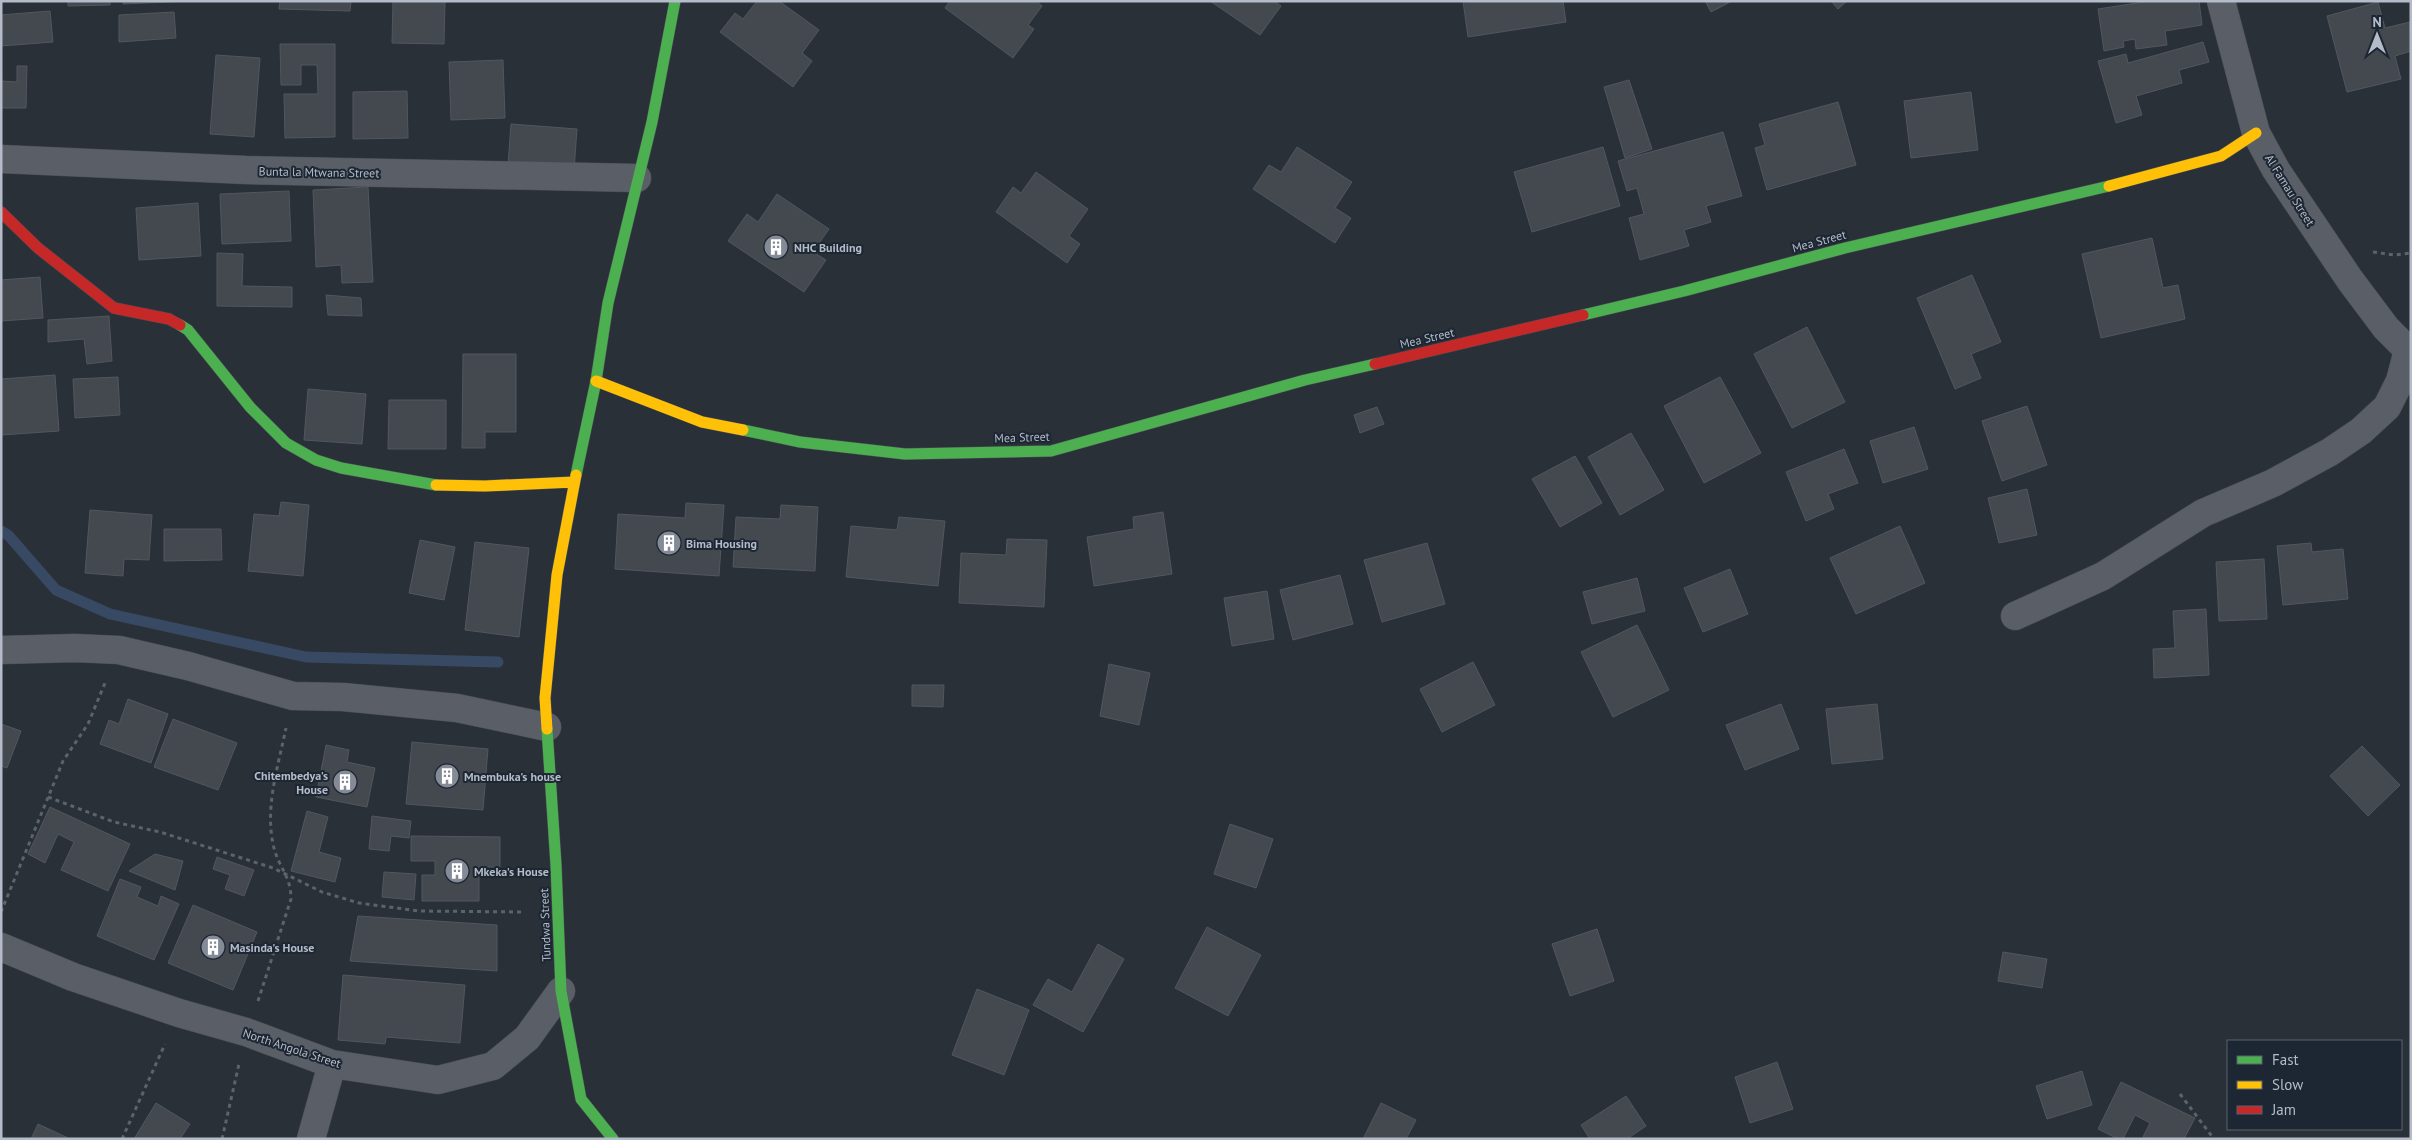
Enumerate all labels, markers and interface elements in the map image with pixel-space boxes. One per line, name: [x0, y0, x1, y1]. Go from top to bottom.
north arrow: [2352, 10, 2402, 60]
text: N: [2372, 13, 2382, 31]
street label: Al Famau Street: [2262, 151, 2318, 229]
street label: Bunta la Mtwana Street: [259, 163, 379, 181]
street label: Mea Street: [1790, 227, 1848, 255]
building icon: NHC Building: [763, 234, 789, 260]
place label: NHC Building: [794, 240, 862, 255]
street label: Mea Street: [1398, 324, 1456, 352]
street label: Mea Street: [994, 429, 1050, 445]
building icon: Bima Housing: [656, 530, 682, 556]
place label: Bima Housing: [686, 536, 757, 551]
building icon: Mnembuka's house: [434, 763, 460, 789]
place label: Chitembedya's House: [254, 768, 328, 797]
building icon: Chitembedya's House: [332, 769, 358, 795]
place label: Mnembuka's house: [464, 769, 561, 784]
building icon: Mkeka's House: [444, 858, 470, 884]
place label: Mkeka's House: [474, 864, 549, 879]
street label: Tundwa Street: [536, 888, 554, 962]
building icon: Masinda's House: [200, 934, 226, 960]
place label: Masinda's House: [230, 940, 314, 955]
street label: North Angola Street: [241, 1025, 343, 1071]
legend: [2227, 1040, 2402, 1130]
text: Fast: [2272, 1050, 2299, 1069]
text: Slow: [2272, 1075, 2303, 1094]
text: Jam: [2271, 1100, 2296, 1119]

